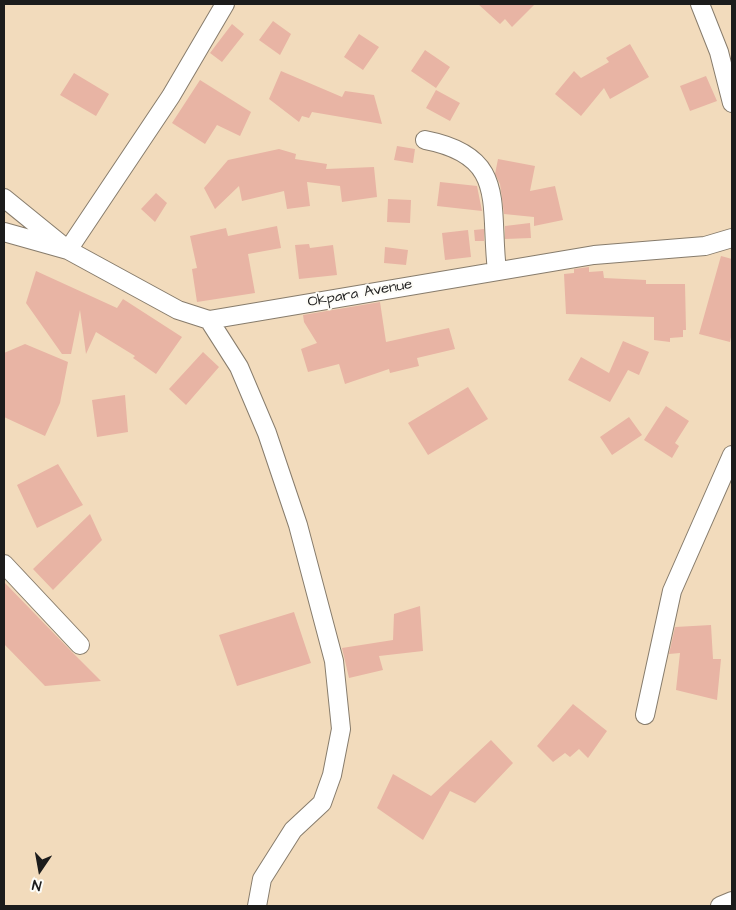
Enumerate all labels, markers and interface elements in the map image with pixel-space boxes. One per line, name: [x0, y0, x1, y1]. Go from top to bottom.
street label: Okpara Avenue: [306, 276, 414, 312]
north arrow: [15, 845, 65, 895]
text: N: [31, 874, 43, 895]

